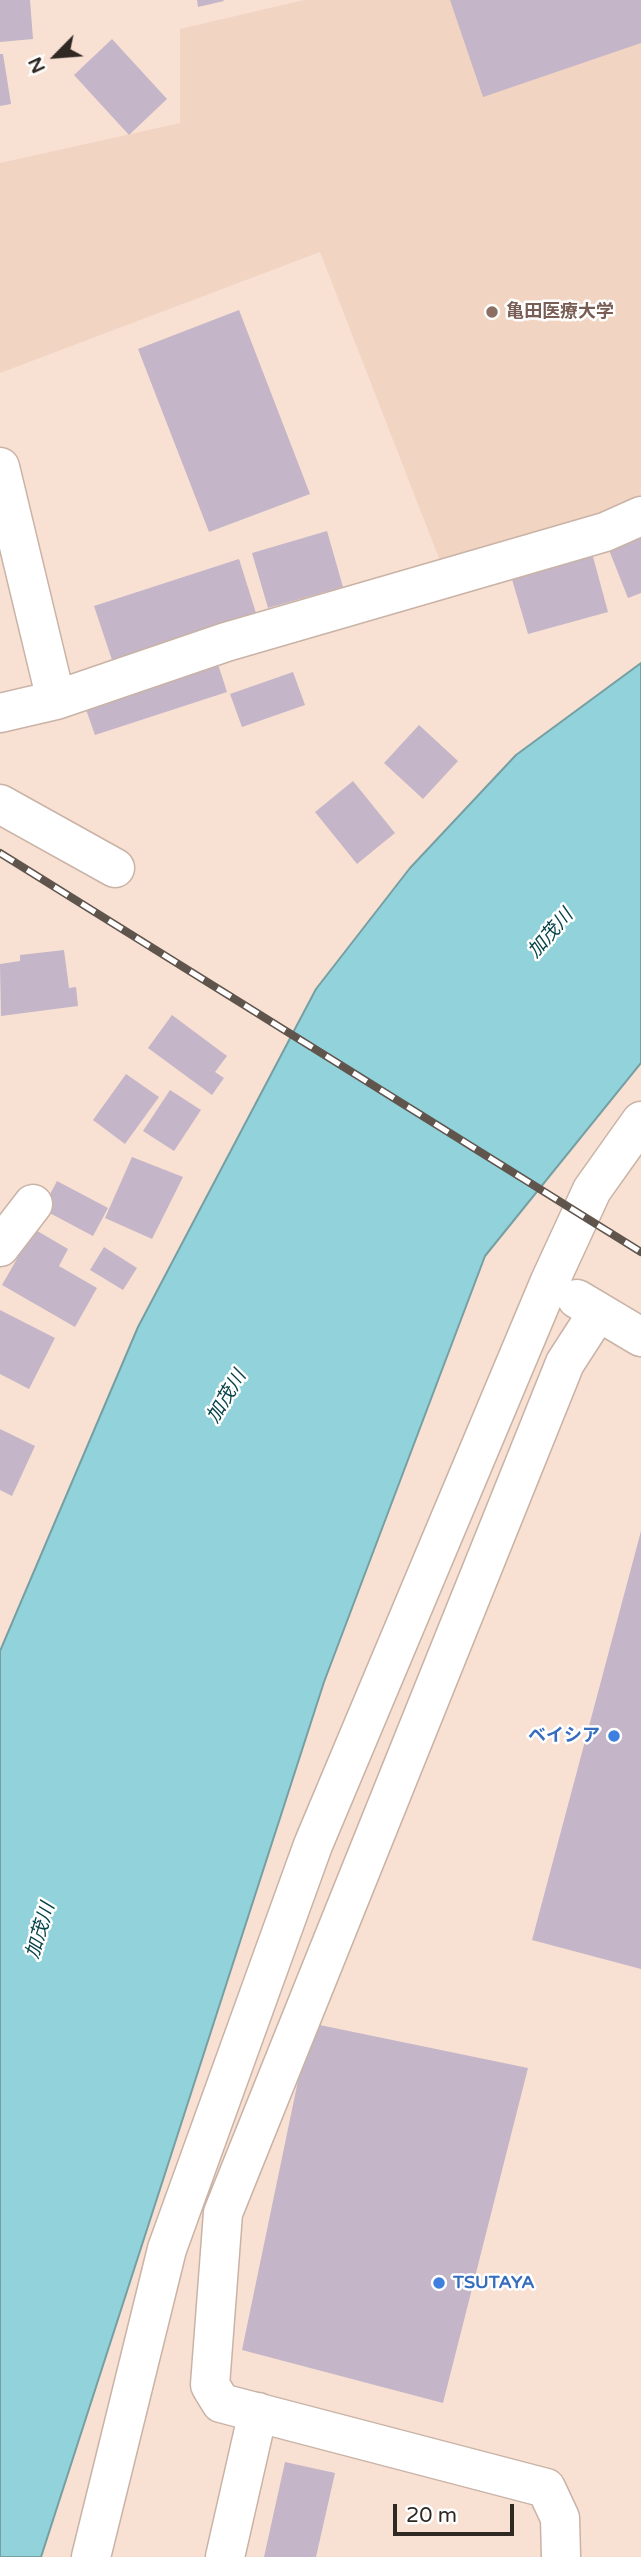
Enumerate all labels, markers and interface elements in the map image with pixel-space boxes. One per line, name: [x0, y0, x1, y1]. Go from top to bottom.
north arrow: [21, 21, 91, 91]
text: N: [24, 53, 50, 76]
place label: 亀田医療大学: [506, 301, 614, 323]
marker: 亀田医療大学: [484, 304, 500, 320]
water label: 加茂川: [524, 905, 578, 963]
water label: 加茂川: [203, 1367, 251, 1427]
place label: ベイシア: [528, 1725, 600, 1747]
marker: ベイシア: [606, 1728, 622, 1744]
water label: 加茂川: [22, 1900, 60, 1962]
place label: TSUTAYA: [453, 2272, 535, 2294]
marker: TSUTAYA: [431, 2275, 447, 2291]
scale bar: [396, 2490, 517, 2534]
text: 20 m: [406, 2503, 457, 2528]

